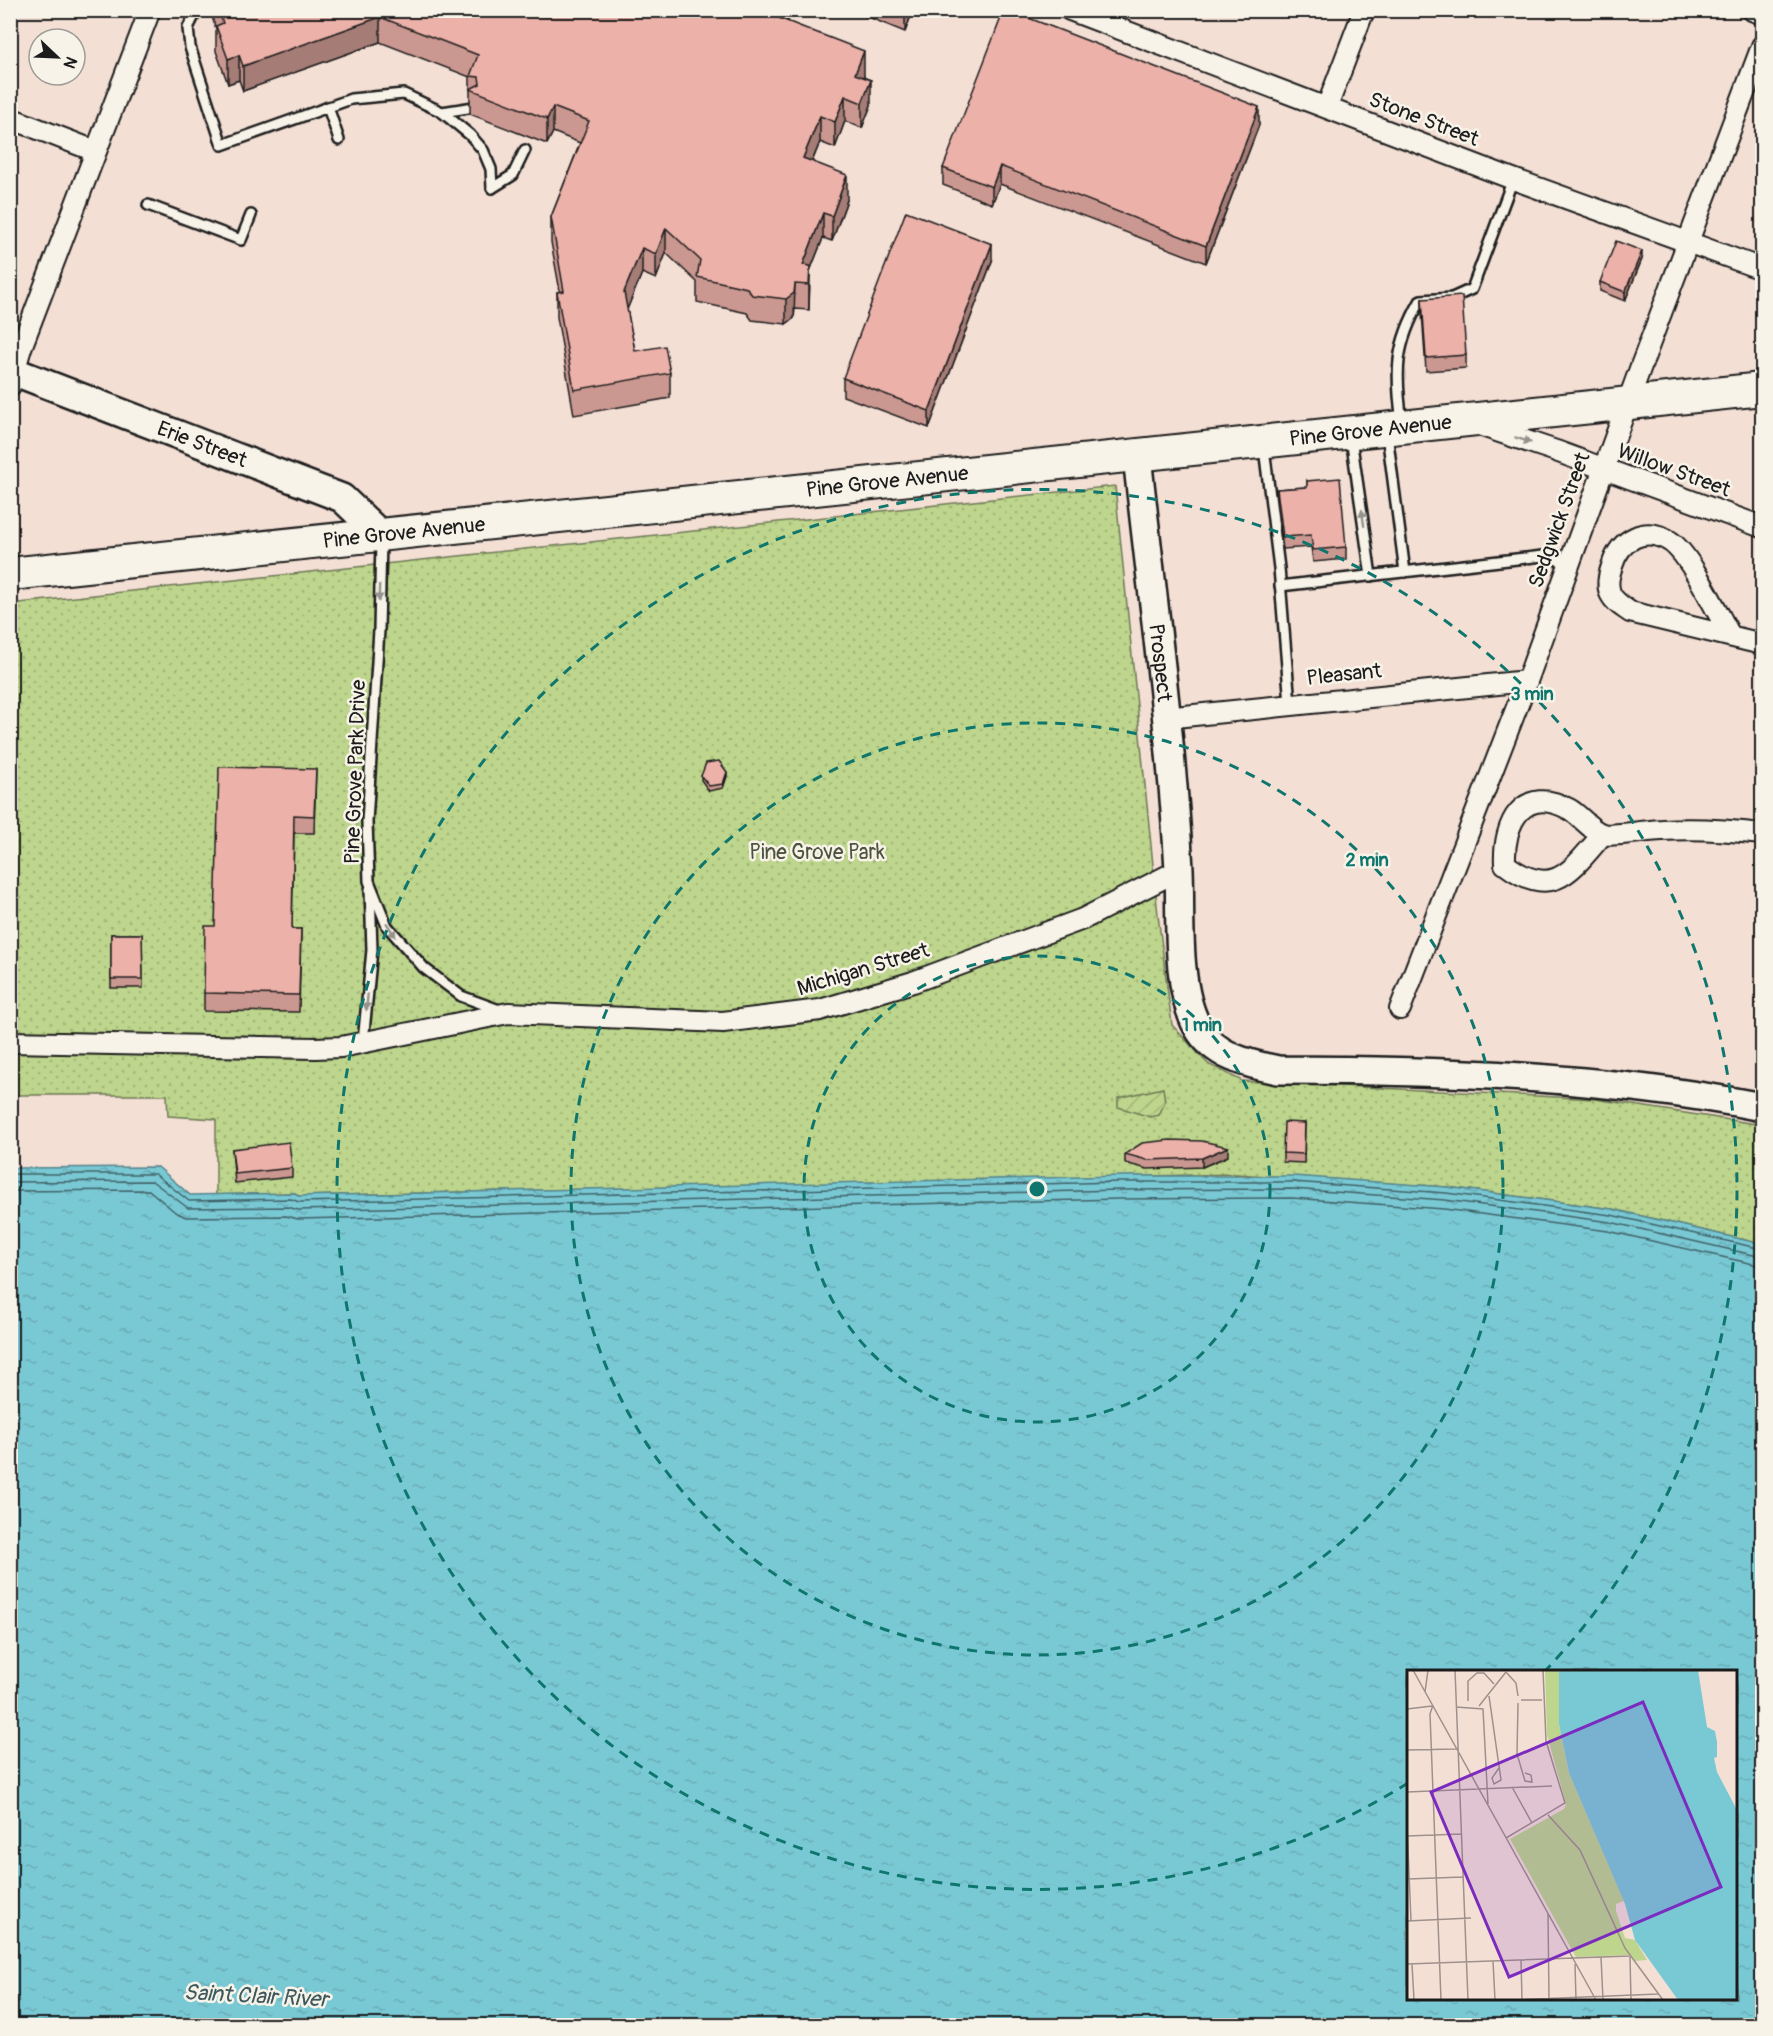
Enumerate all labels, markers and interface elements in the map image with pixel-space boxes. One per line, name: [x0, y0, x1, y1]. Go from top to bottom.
north arrow: [27, 27, 87, 87]
text: N: [58, 54, 81, 72]
street label: Stone Street: [1365, 86, 1483, 153]
street label: Pine Grove Avenue: [1288, 409, 1454, 453]
street label: Erie Street: [153, 415, 251, 474]
one-way arrow: [1514, 436, 1532, 445]
street label: Willow Street: [1614, 438, 1735, 504]
street label: Sedgwick Street: [1522, 448, 1597, 592]
street label: Pine Grove Avenue: [805, 460, 970, 504]
one-way arrow: [1358, 508, 1367, 527]
street label: Pine Grove Avenue: [321, 511, 487, 555]
one-way arrow: [375, 584, 384, 603]
street label: Prospect: [1142, 622, 1178, 704]
street label: Pleasant: [1305, 657, 1383, 692]
street label: Pine Grove Park Drive: [339, 679, 372, 865]
text: 3 min: [1510, 683, 1554, 706]
park label: Pine Grove Park: [749, 839, 885, 866]
text: 2 min: [1345, 849, 1389, 872]
one-way arrow: [385, 922, 396, 938]
street label: Michigan Street: [794, 936, 933, 1002]
one-way arrow: [362, 993, 372, 1012]
text: 1 min: [1182, 1014, 1222, 1037]
centre of rings: [1027, 1179, 1047, 1199]
inset map: [1407, 1670, 1737, 2000]
water label: Saint Clair River: [183, 1978, 332, 2014]

